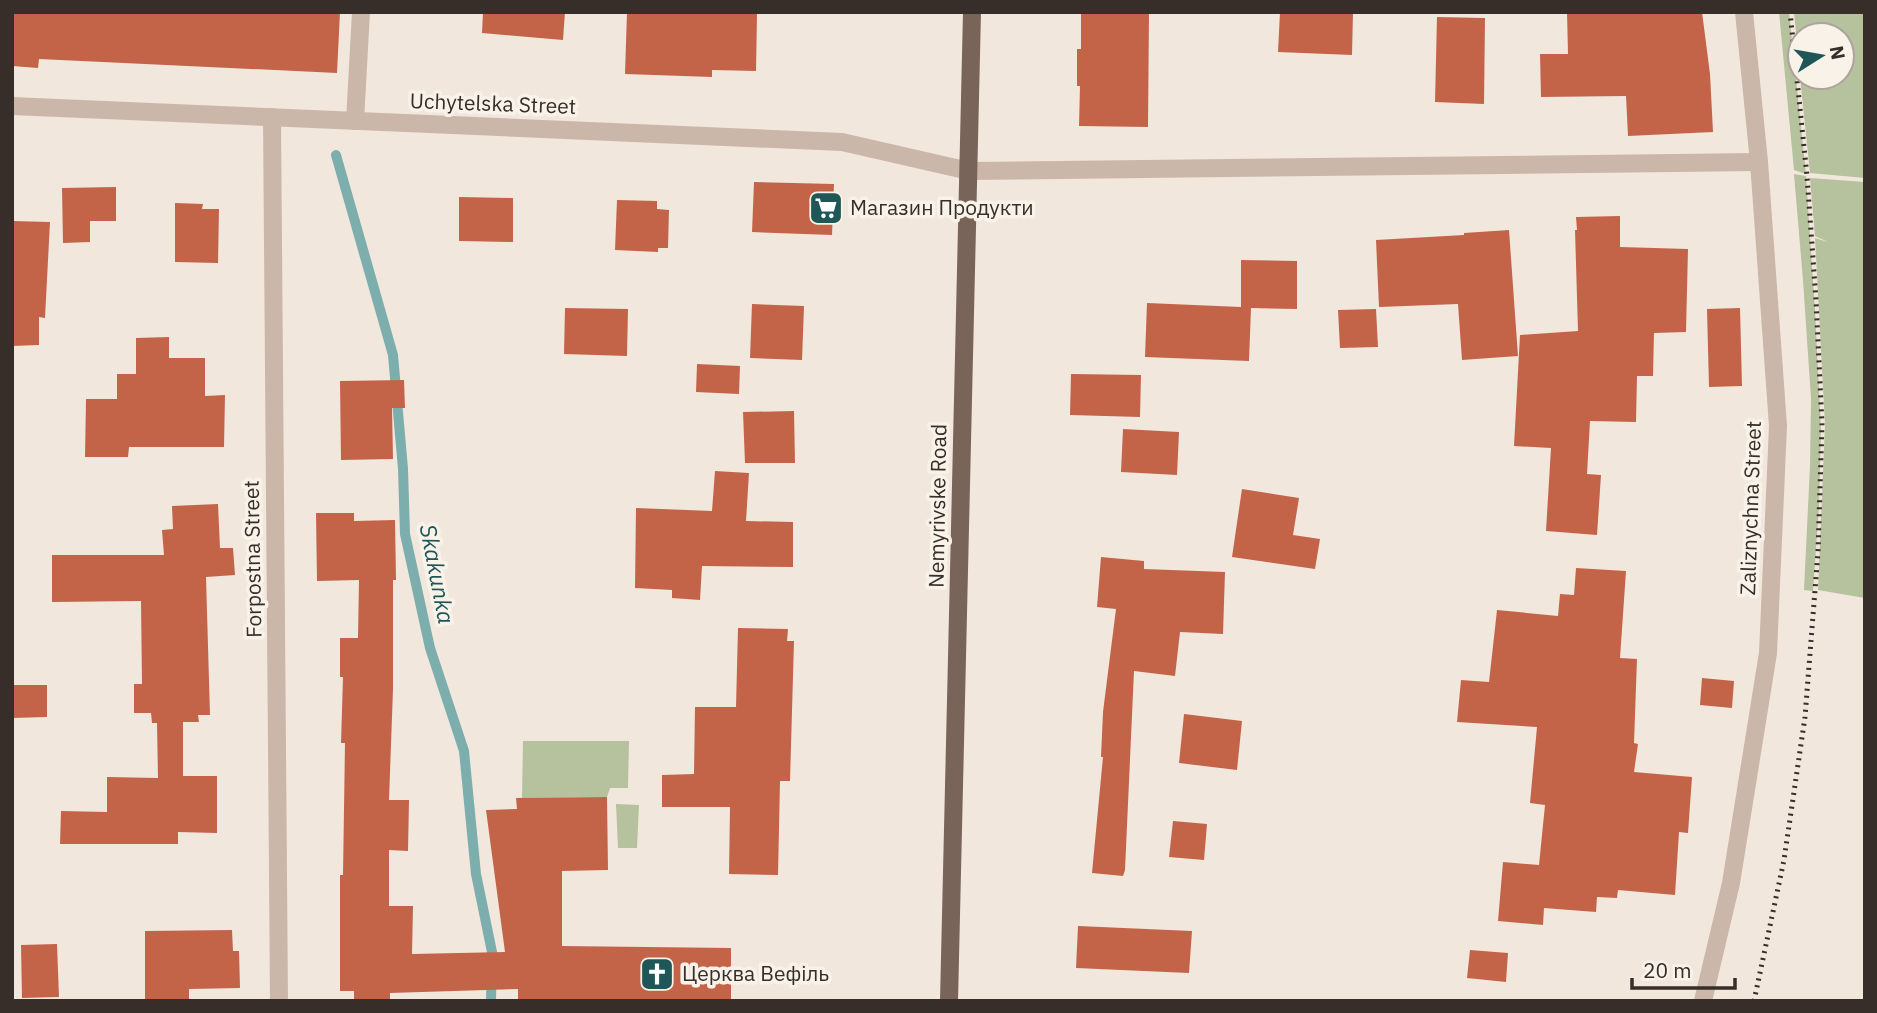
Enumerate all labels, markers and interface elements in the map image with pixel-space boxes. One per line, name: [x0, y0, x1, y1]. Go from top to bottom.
north arrow: [1786, 21, 1856, 91]
text: N: [1825, 44, 1851, 62]
street label: Uchytelska Street: [409, 86, 577, 120]
supermarket icon: Магазин Продукти: [807, 189, 845, 227]
place label: Магазин Продукти: [850, 193, 1034, 221]
street label: Zaliznychna Street: [1733, 420, 1767, 596]
street label: Nemyrivske Road: [922, 424, 952, 588]
street label: Forpostna Street: [237, 480, 267, 638]
water label: Skakunka: [414, 521, 462, 626]
scale bar: [1632, 946, 1735, 990]
church icon: Церква Вефіль: [638, 955, 676, 993]
text: 20 m: [1643, 956, 1692, 984]
place label: Церква Вефіль: [682, 959, 829, 987]

